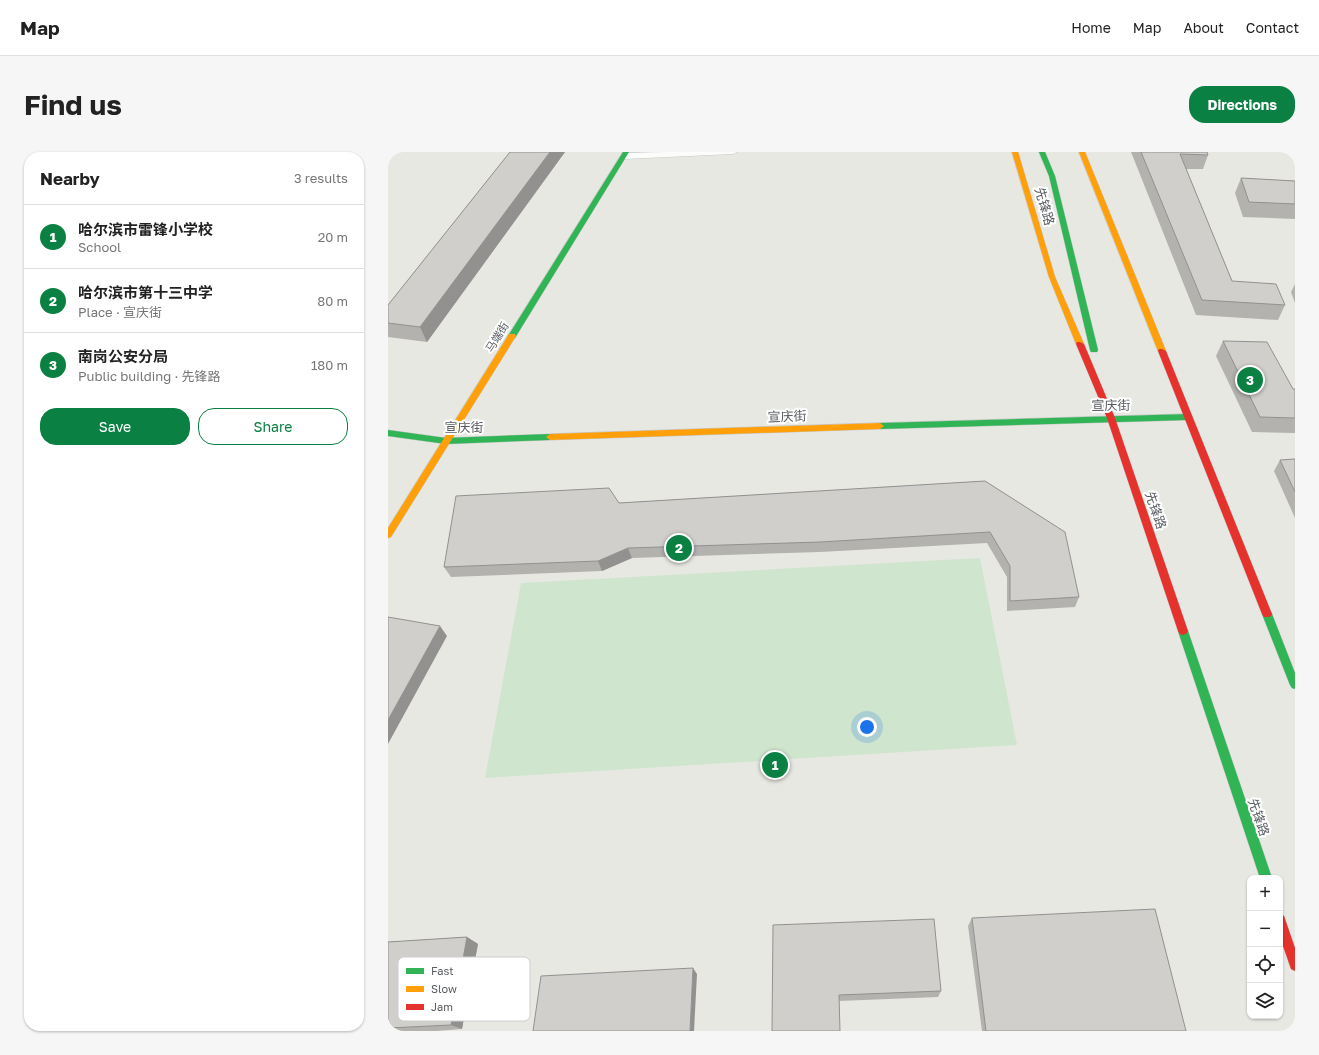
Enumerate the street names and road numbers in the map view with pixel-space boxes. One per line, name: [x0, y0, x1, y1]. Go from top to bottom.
street label: 先锋路: [1032, 185, 1058, 227]
street label: 马端街: [482, 319, 511, 354]
street label: 宣庆街: [1091, 397, 1131, 413]
street label: 宣庆街: [767, 407, 807, 425]
street label: 宣庆街: [444, 419, 484, 435]
street label: 先锋路: [1142, 489, 1170, 531]
street label: 先锋路: [1245, 796, 1273, 838]

